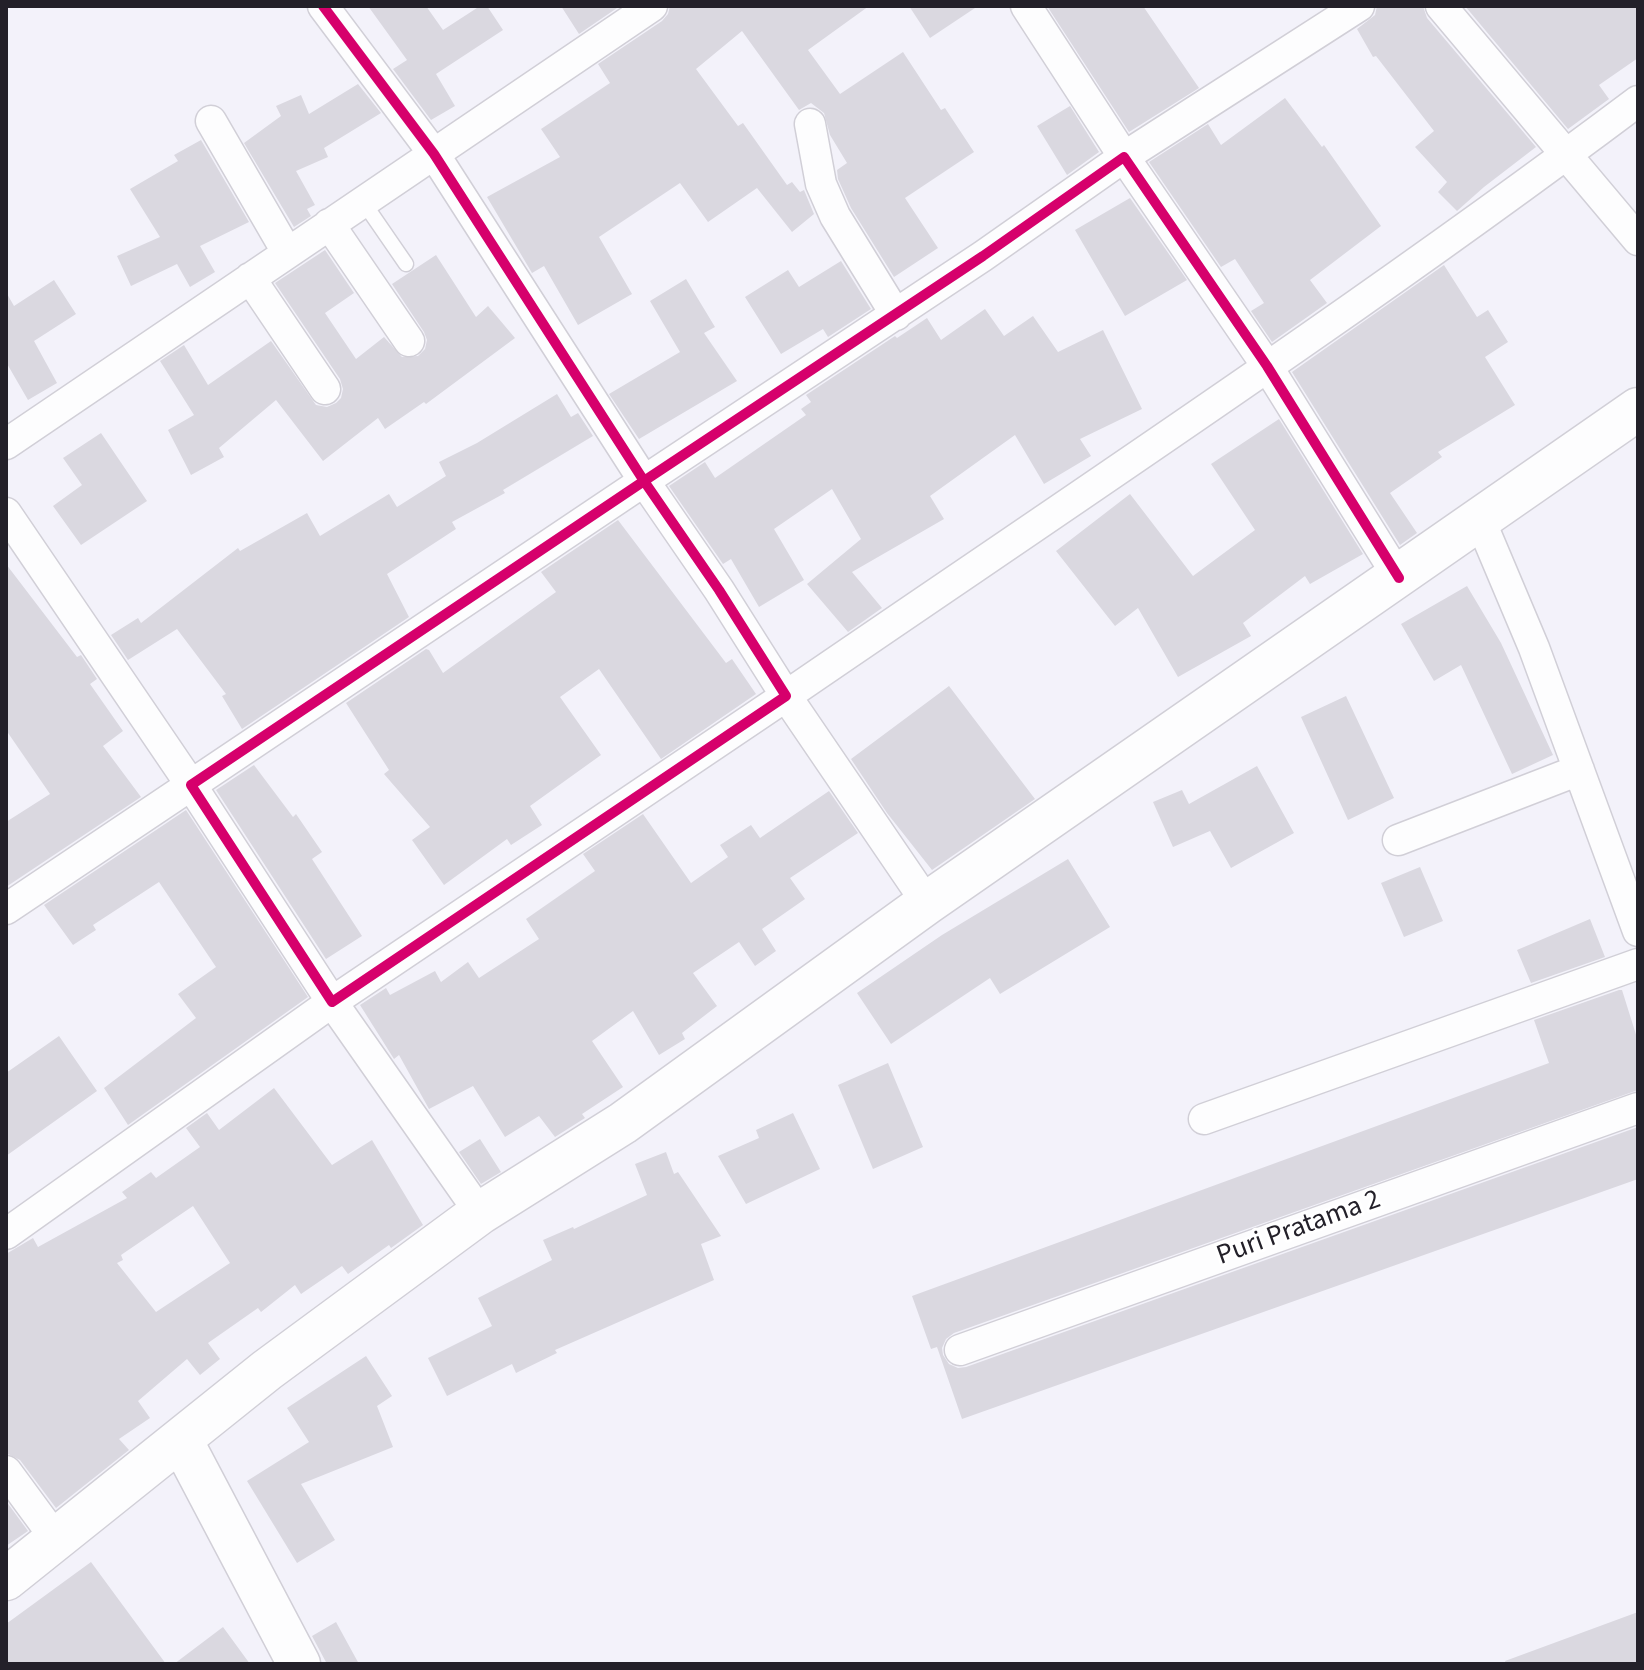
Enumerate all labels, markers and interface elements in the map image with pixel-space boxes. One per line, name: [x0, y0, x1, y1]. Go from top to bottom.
street label: Puri Pratama 2: [1213, 1184, 1385, 1274]

